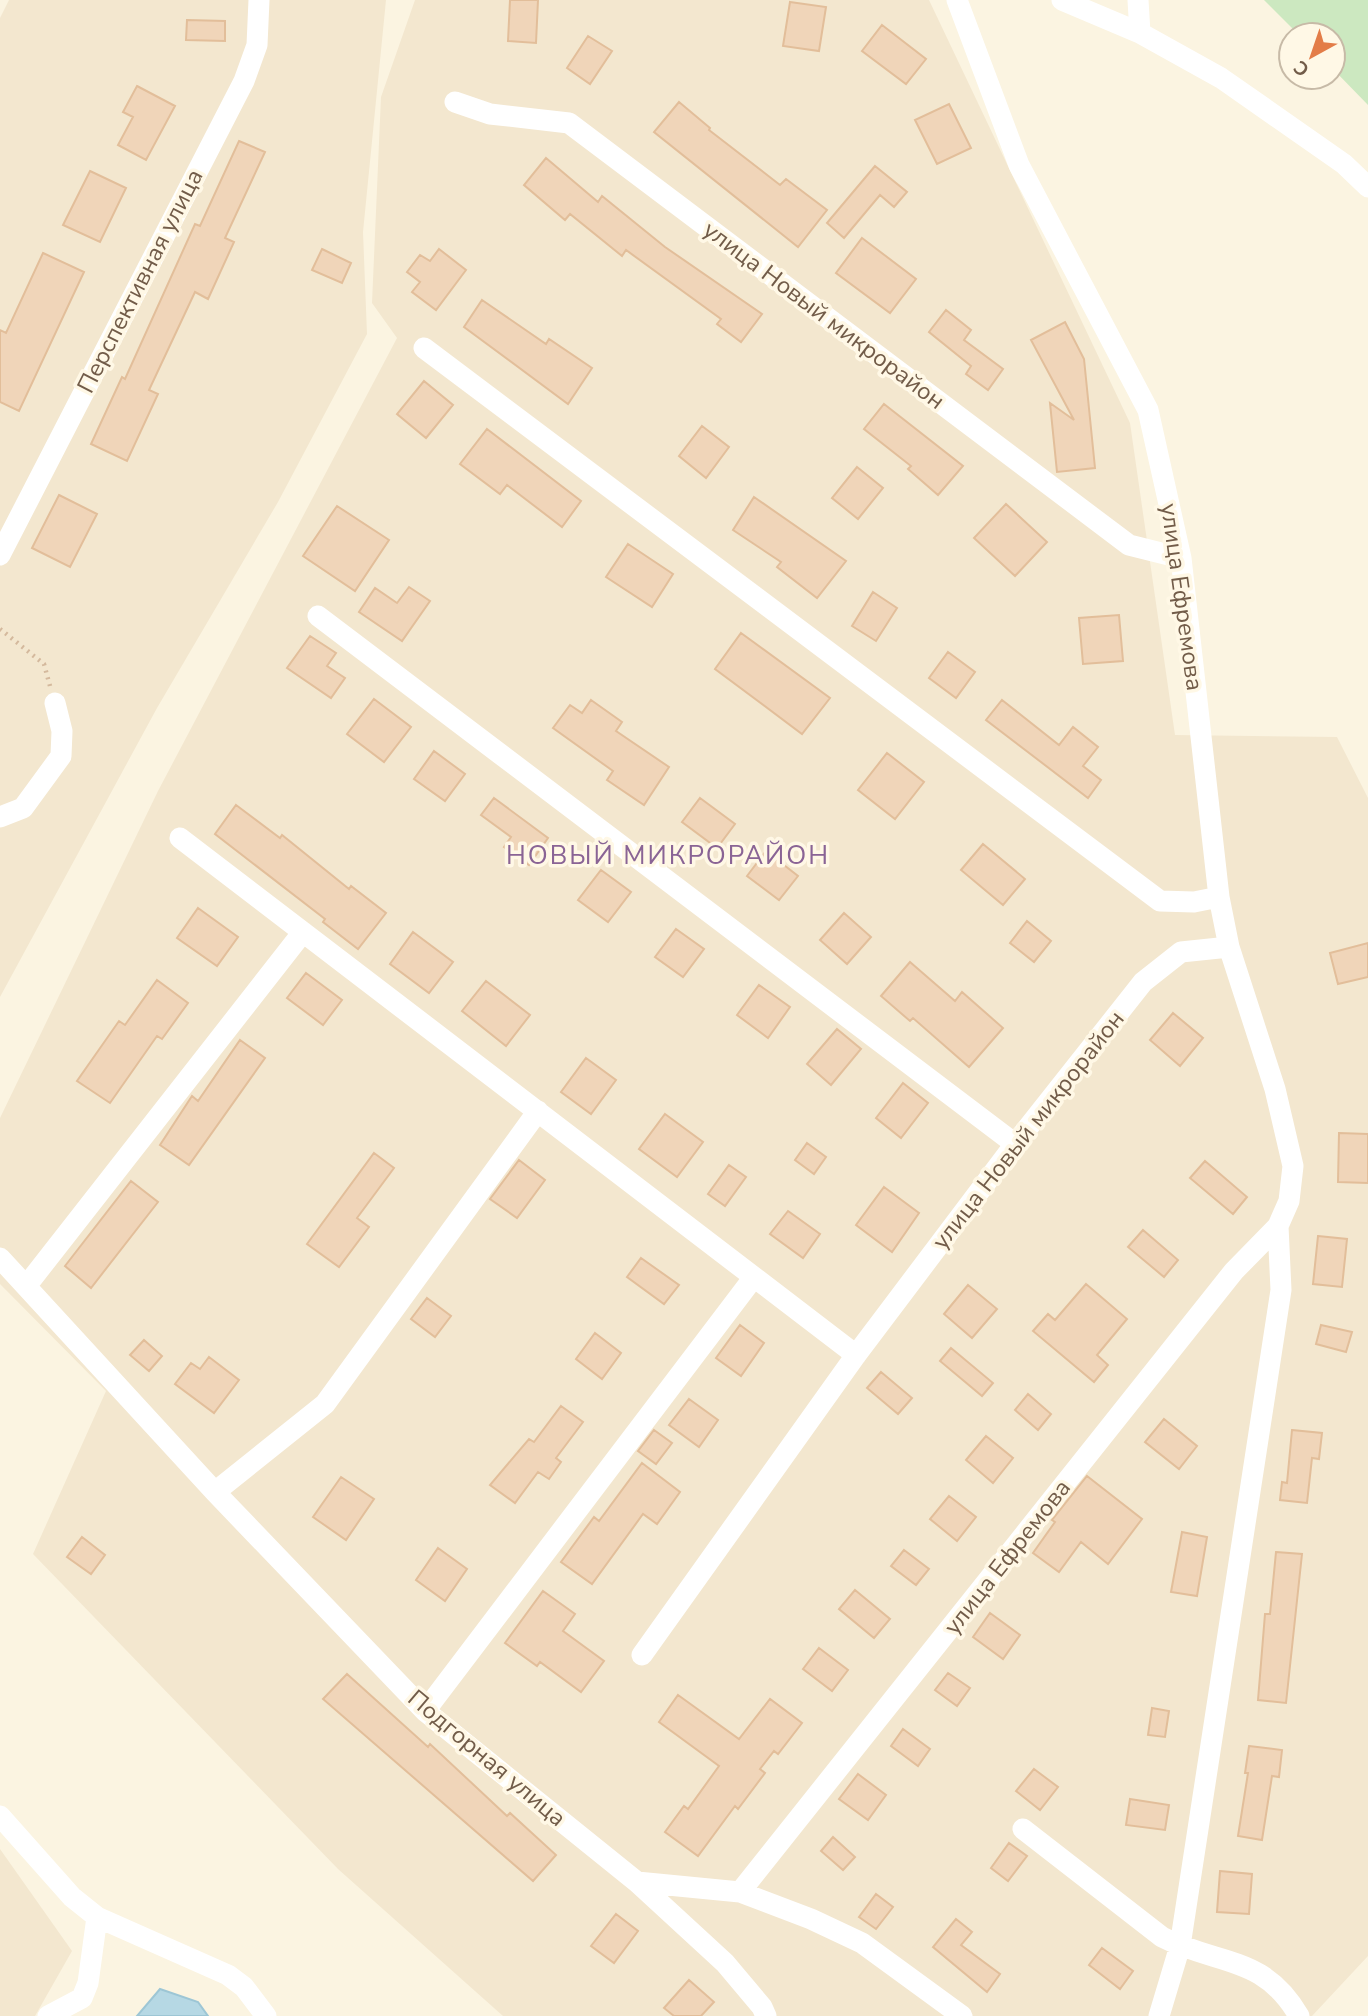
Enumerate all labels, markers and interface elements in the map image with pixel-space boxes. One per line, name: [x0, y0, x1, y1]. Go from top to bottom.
north arrow: [1277, 21, 1347, 91]
text: С: [1288, 54, 1315, 82]
street label: Перспективная улица: [70, 164, 210, 398]
street label: улица Новый микрорайон: [697, 213, 951, 417]
street label: улица Ефремова: [1153, 501, 1211, 693]
district label: НОВЫЙ МИКРОРАЙОН: [506, 838, 830, 873]
street label: улица Новый микрорайон: [925, 1004, 1131, 1256]
street label: улица Ефремова: [936, 1473, 1078, 1641]
street label: Подгорная улица: [401, 1682, 573, 1834]

